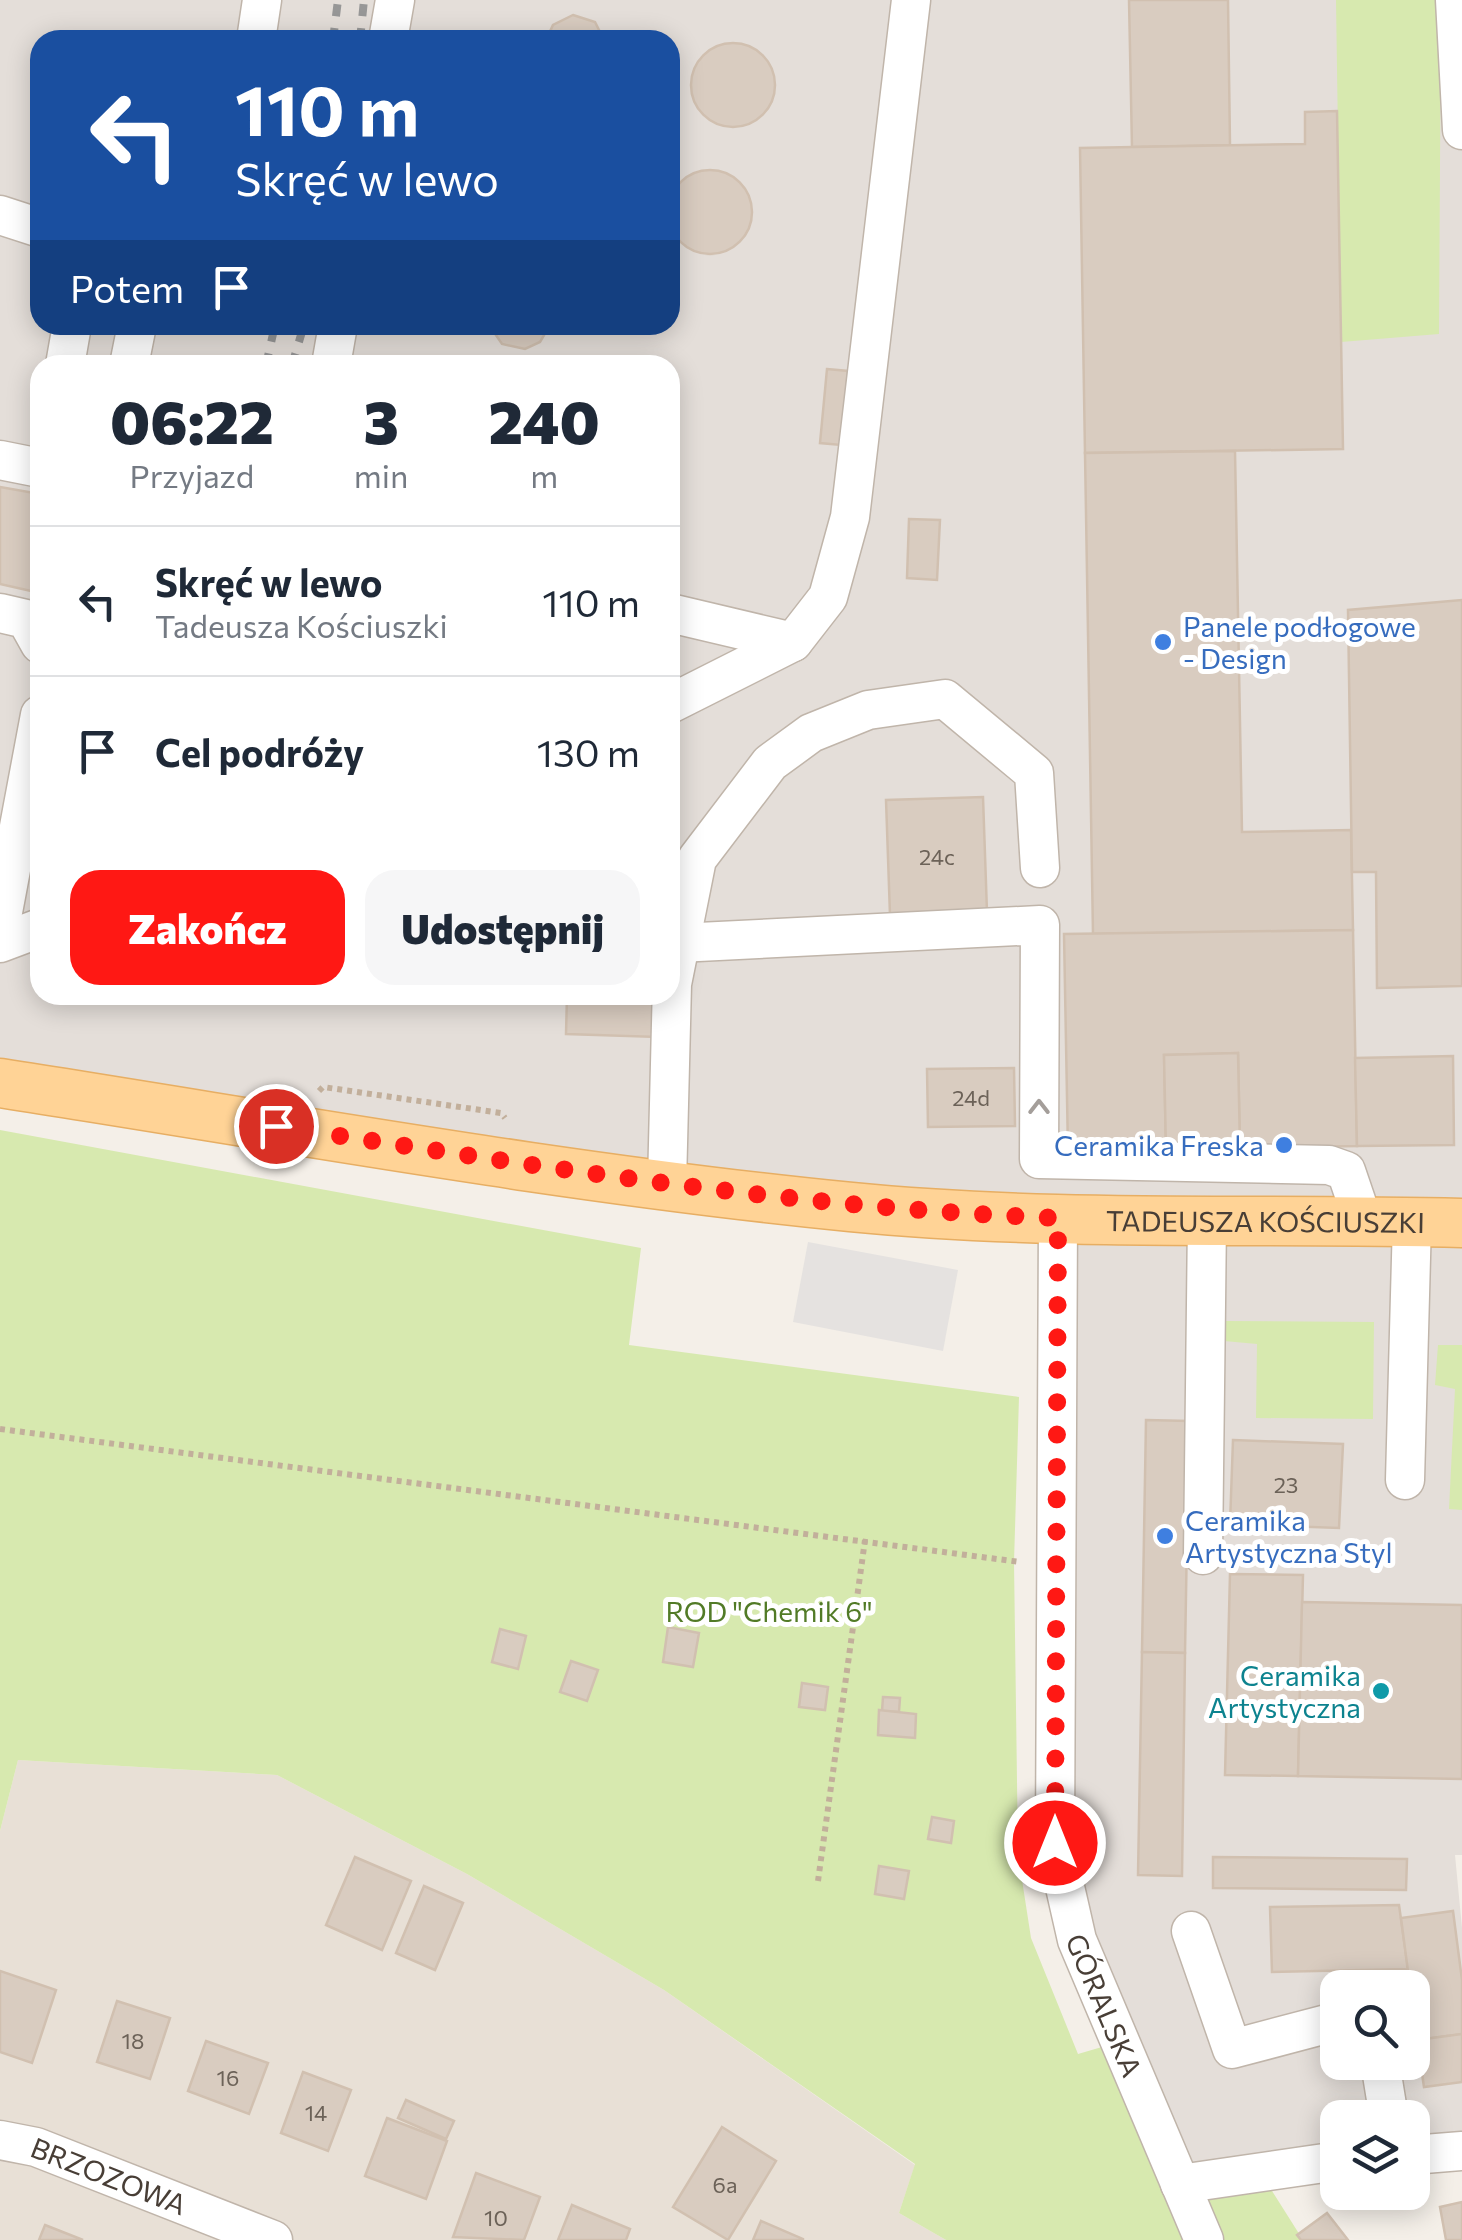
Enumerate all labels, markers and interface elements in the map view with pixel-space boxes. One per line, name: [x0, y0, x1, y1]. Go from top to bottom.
text: 110 m: [235, 65, 419, 150]
icon: left: [70, 70, 200, 200]
text: Skręć w lewo: [235, 150, 499, 205]
icon: arrive: [204, 260, 259, 315]
text: Potem: [70, 264, 184, 311]
text: 06:22: [110, 383, 274, 456]
text: 3: [363, 383, 399, 456]
text: 240: [488, 383, 600, 456]
text: Przyjazd: [130, 455, 254, 495]
text: min: [354, 455, 408, 495]
text: m: [530, 455, 558, 495]
text: Skręć w lewo: [155, 558, 382, 605]
icon: left: [70, 574, 125, 629]
text: 110 m: [542, 578, 640, 625]
text: Tadeusza Kościuszki: [155, 605, 448, 645]
place label: Panele podłogowe - Design: [1183, 609, 1416, 675]
marker: Panele podłogowe - Design: [1152, 631, 1174, 653]
icon: arrive: [70, 724, 125, 779]
text: Cel podróży: [155, 728, 364, 775]
text: 130 m: [537, 728, 640, 775]
house number: 24c: [919, 843, 955, 870]
button: Zakończ: [70, 870, 345, 985]
button: Udostępnij: [365, 870, 640, 985]
pin: [234, 1084, 319, 1169]
house number: 24d: [952, 1084, 990, 1111]
one-way arrow: [1028, 1098, 1050, 1114]
icon: arrive: [249, 1099, 304, 1154]
place label: Ceramika Freska: [1054, 1128, 1264, 1162]
marker: Ceramika Freska: [1273, 1134, 1295, 1156]
street label: TADEUSZA KOŚCIUSZKI: [1106, 1203, 1425, 1239]
house number: 23: [1274, 1471, 1298, 1498]
place label: Ceramika Artystyczna Styl: [1185, 1503, 1393, 1569]
marker: Ceramika Artystyczna Styl: [1154, 1525, 1176, 1547]
park label: ROD "Chemik 6": [665, 1594, 873, 1628]
place label: Ceramika Artystyczna: [1208, 1658, 1361, 1724]
marker: Ceramika Artystyczna: [1370, 1680, 1392, 1702]
position arrow: [1003, 1791, 1107, 1895]
street label: GÓRALSKA: [1059, 1928, 1150, 2082]
map controls: [1320, 1970, 1430, 2210]
button: search: [1320, 1970, 1430, 2080]
house number: 18: [122, 2027, 144, 2054]
house number: 16: [217, 2064, 239, 2091]
house number: 14: [305, 2099, 327, 2126]
button: layers: [1320, 2100, 1430, 2210]
street label: BRZOZOWA: [26, 2130, 192, 2221]
house number: 6a: [713, 2171, 737, 2198]
house number: 10: [484, 2204, 508, 2231]

